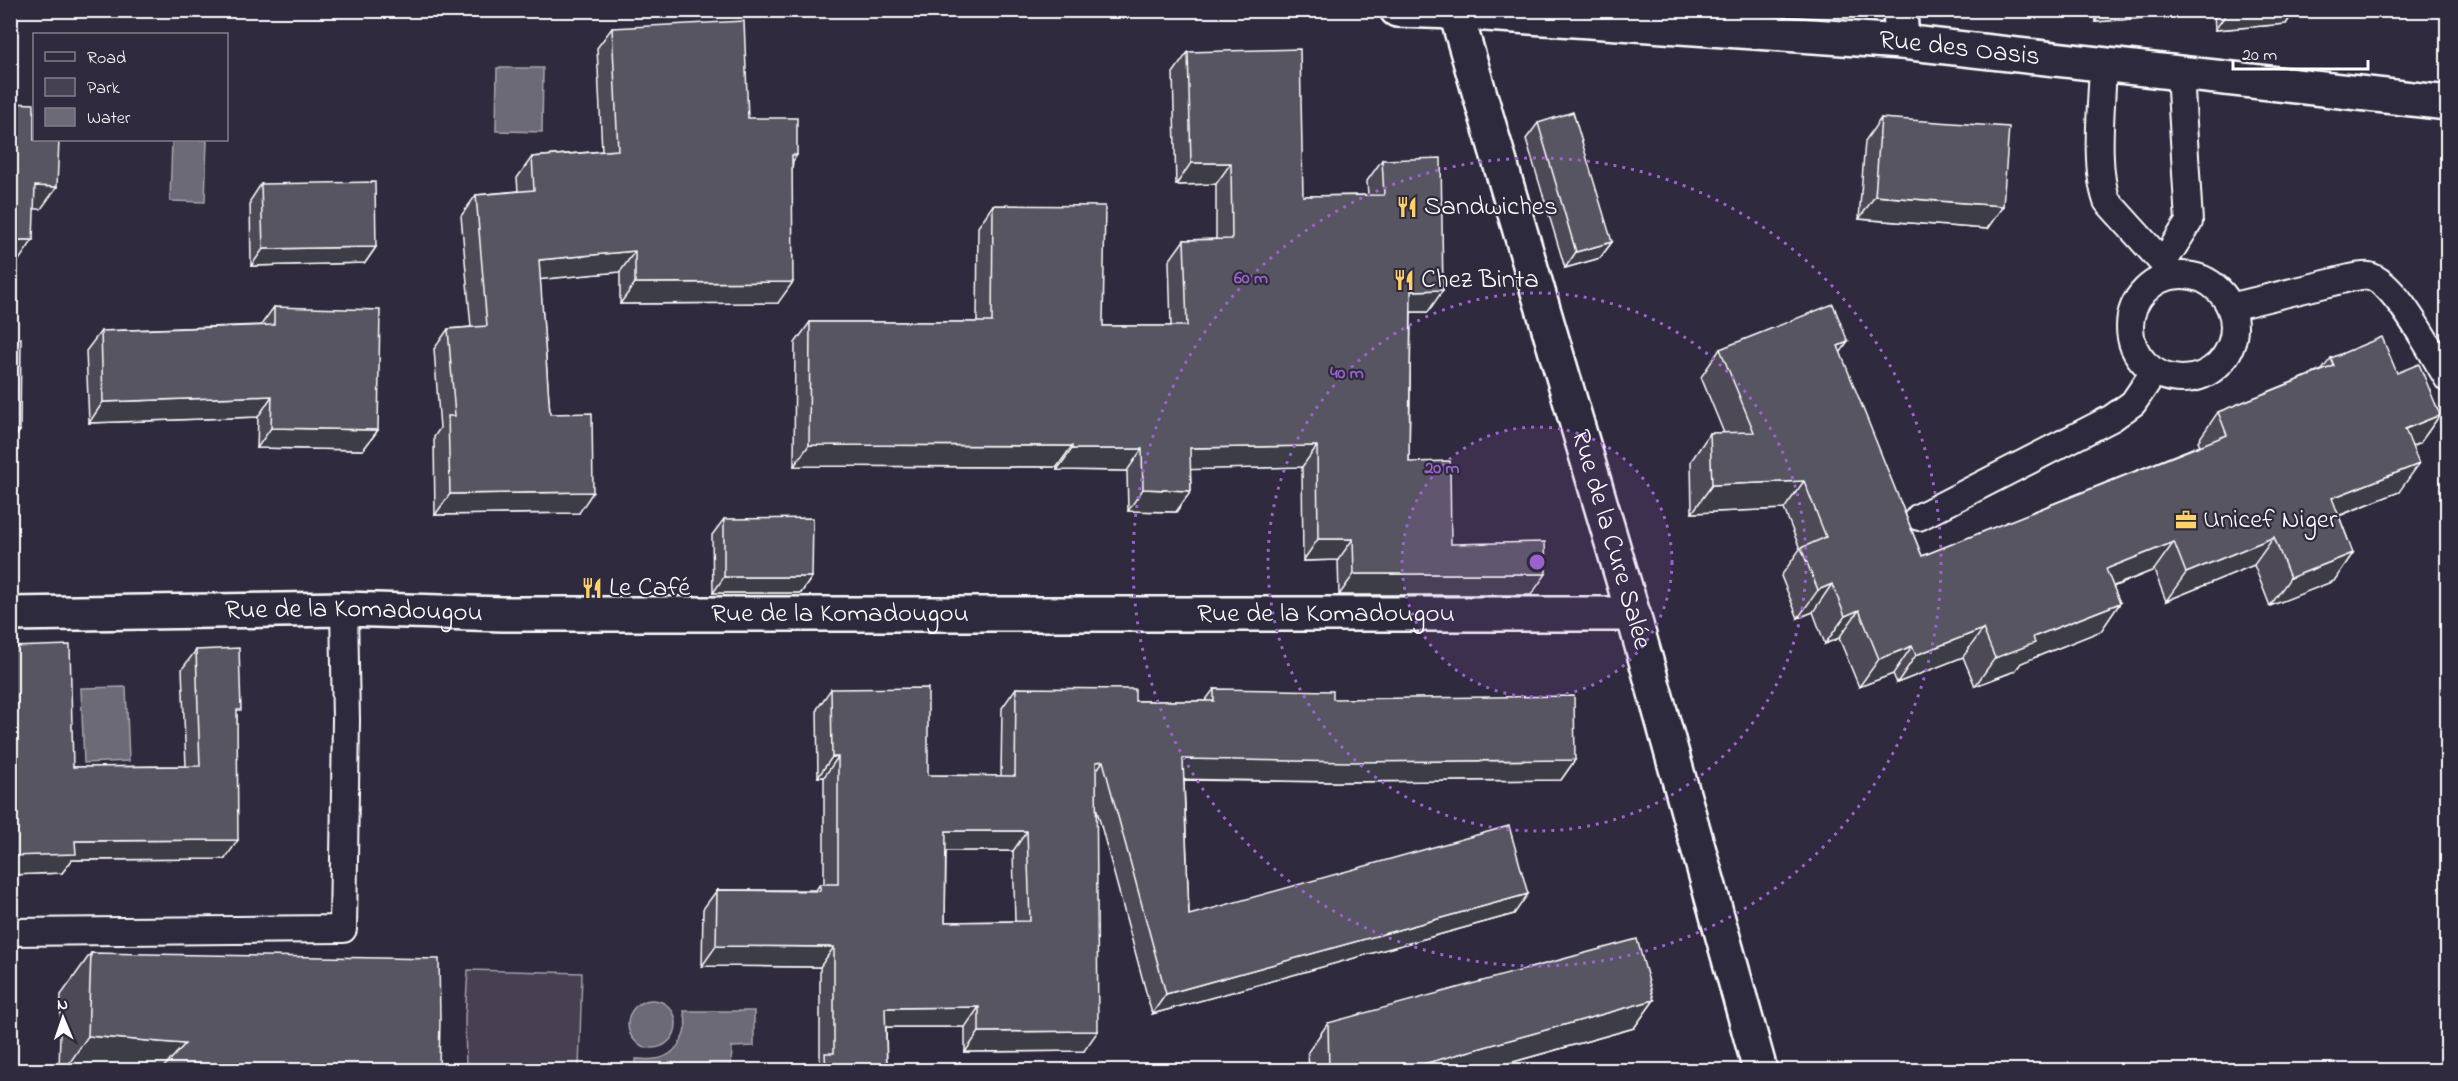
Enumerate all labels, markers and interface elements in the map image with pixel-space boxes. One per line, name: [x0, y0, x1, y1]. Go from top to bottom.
street label: Rue des Oasis: [1878, 21, 2042, 77]
legend: [33, 33, 228, 141]
scale bar: [2233, 33, 2368, 71]
text: 20 m: [2242, 43, 2277, 69]
text: Road: [87, 46, 126, 72]
text: Park: [87, 76, 120, 102]
text: Water: [87, 106, 131, 132]
place label: Sandwiches: [1424, 188, 1558, 227]
restaurant icon: Sandwiches: [1395, 195, 1419, 219]
place label: Chez Binta: [1421, 261, 1539, 300]
text: 60 m: [1234, 266, 1268, 292]
restaurant icon: Chez Binta: [1392, 268, 1416, 292]
text: 40 m: [1330, 361, 1364, 387]
street label: Rue de la Cure Salée: [1560, 425, 1662, 655]
text: 20 m: [1423, 456, 1460, 482]
place label: Unicef Niger: [2203, 501, 2338, 540]
office icon: Unicef Niger: [2174, 508, 2198, 532]
centre of rings: [1527, 552, 1547, 572]
place label: Le Café: [609, 569, 691, 608]
restaurant icon: Le Café: [580, 576, 604, 600]
street label: Rue de la Komadougou: [225, 589, 484, 633]
street label: Rue de la Komadougou: [711, 595, 969, 634]
street label: Rue de la Komadougou: [1197, 595, 1455, 634]
north arrow: [33, 988, 93, 1048]
text: N: [57, 993, 69, 1017]

